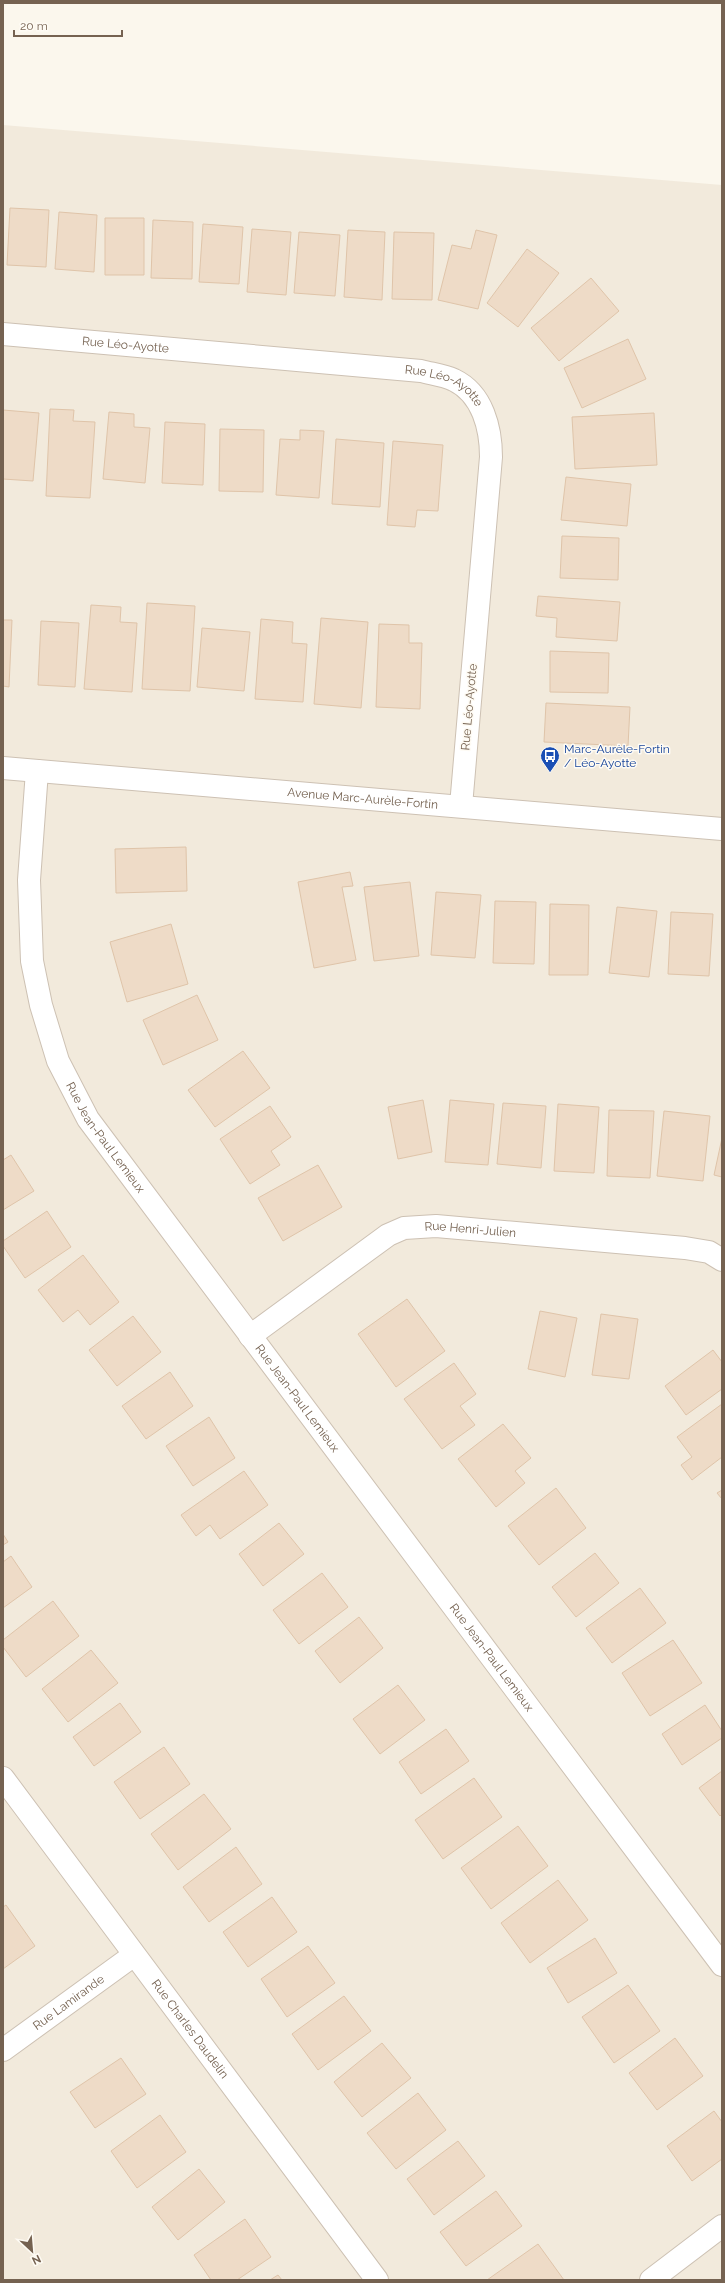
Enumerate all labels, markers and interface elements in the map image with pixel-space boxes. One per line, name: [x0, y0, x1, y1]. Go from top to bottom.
scale bar: [14, 12, 122, 38]
text: 20 m: [20, 19, 48, 33]
street label: Rue Léo-Ayotte: [82, 334, 170, 356]
street label: Rue Léo-Ayotte: [404, 363, 486, 409]
street label: Rue Léo-Ayotte: [458, 663, 480, 751]
place label: Marc-Aurèle-Fortin / Léo-Ayotte: [564, 742, 670, 770]
bus stop icon: Marc-Aurèle-Fortin / Léo-Ayotte: [539, 745, 561, 773]
street label: Avenue Marc-Aurèle-Fortin: [287, 785, 439, 812]
street label: Rue Jean-Paul Lemieux: [63, 1080, 148, 1196]
street label: Rue Henri-Julien: [424, 1219, 517, 1240]
street label: Rue Jean-Paul Lemieux: [252, 1342, 342, 1455]
street label: Rue Jean-Paul Lemieux: [447, 1601, 536, 1714]
street label: Rue Lamirande: [30, 1972, 107, 2033]
street label: Rue Charles Daudelin: [149, 1977, 231, 2081]
north arrow: [12, 2231, 52, 2271]
text: N: [30, 2252, 43, 2267]

